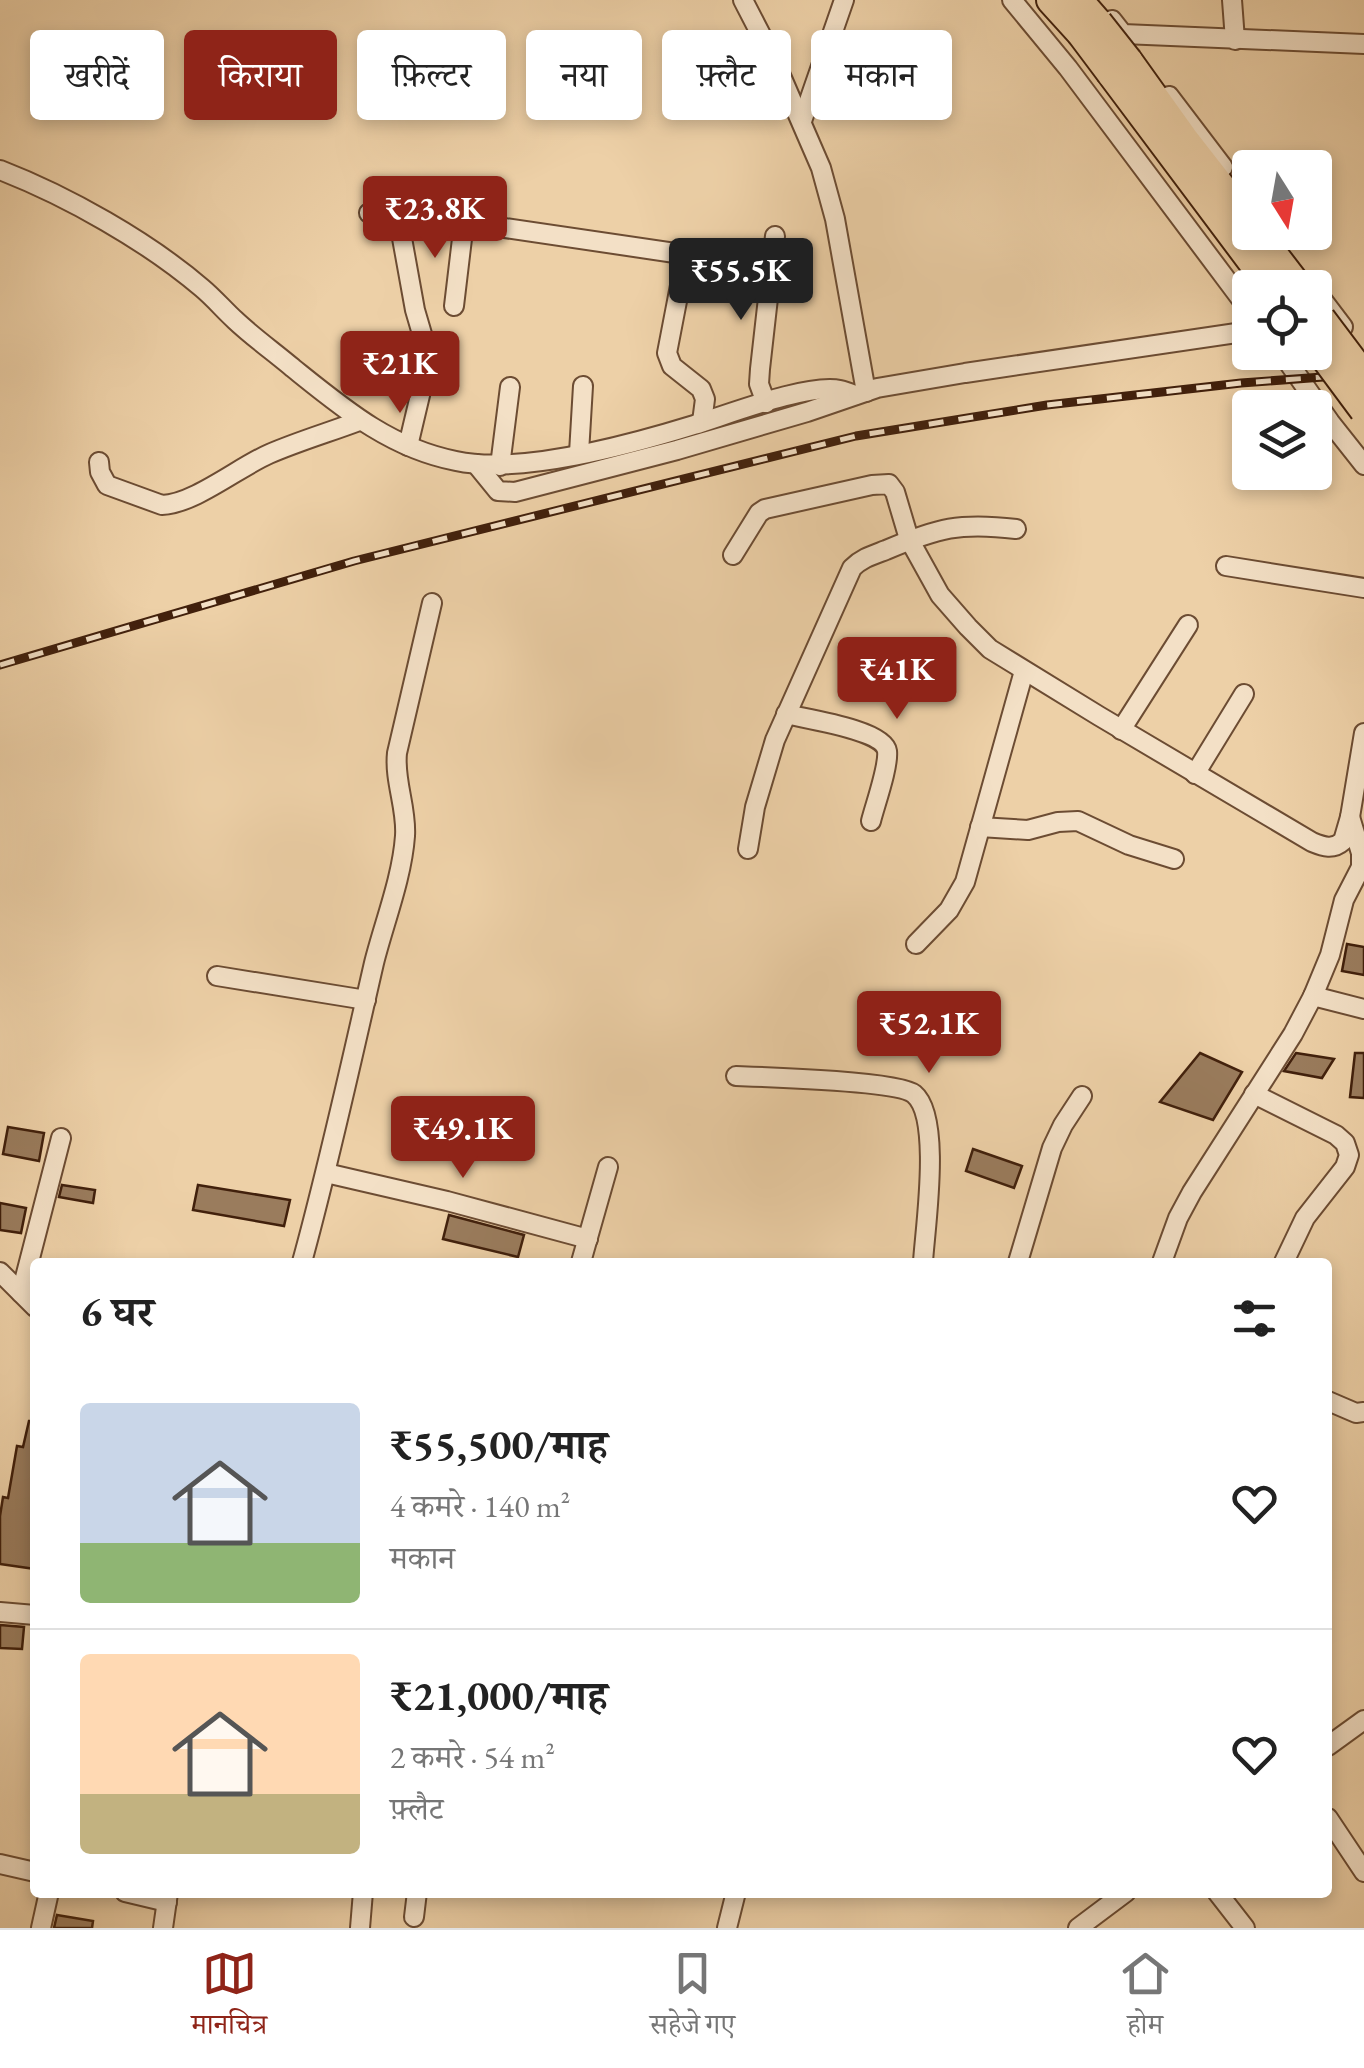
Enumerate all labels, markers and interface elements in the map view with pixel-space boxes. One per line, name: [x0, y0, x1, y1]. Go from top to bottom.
chip: खरीदें: [30, 30, 164, 120]
chip: किराया: [184, 30, 337, 120]
chip: फ़िल्टर: [357, 30, 506, 120]
chip: नया: [526, 30, 642, 120]
chip: फ़्लैट: [662, 30, 791, 120]
chip: मकान: [811, 30, 952, 120]
north arrow: [1232, 150, 1332, 250]
map controls: [1232, 150, 1332, 490]
pin: ₹23.8K: [354, 176, 516, 261]
text: ₹23.8K: [385, 187, 485, 229]
pin: ₹55.5K: [660, 238, 822, 323]
text: ₹55.5K: [691, 249, 791, 291]
button: locate: [1232, 270, 1332, 370]
pin: ₹21K: [341, 331, 459, 416]
text: ₹21K: [362, 342, 438, 384]
button: layers: [1232, 390, 1332, 490]
pin: ₹41K: [838, 637, 956, 722]
text: ₹41K: [859, 648, 935, 690]
pin: ₹52.1K: [848, 991, 1010, 1076]
text: ₹52.1K: [879, 1002, 979, 1044]
pin: ₹49.1K: [382, 1096, 544, 1181]
text: ₹49.1K: [413, 1107, 513, 1149]
text: 6 घर: [80, 1284, 154, 1339]
icon: filters: [1227, 1291, 1282, 1346]
text: ₹55,500/माह: [390, 1417, 607, 1472]
icon: home: [160, 1443, 280, 1563]
icon: heart: [1227, 1476, 1282, 1531]
text: 4 कमरे · 140 m²: [390, 1485, 570, 1527]
text: मकान: [390, 1537, 455, 1579]
text: ₹21,000/माह: [390, 1668, 607, 1723]
icon: home: [160, 1694, 280, 1814]
icon: heart: [1227, 1727, 1282, 1782]
text: 2 कमरे · 54 m²: [390, 1736, 555, 1778]
text: फ़्लैट: [390, 1788, 443, 1830]
tab: मानचित्र: [191, 1946, 267, 2052]
tab: सहेजे गए: [650, 1946, 735, 2052]
tab: होम: [1118, 1946, 1173, 2052]

